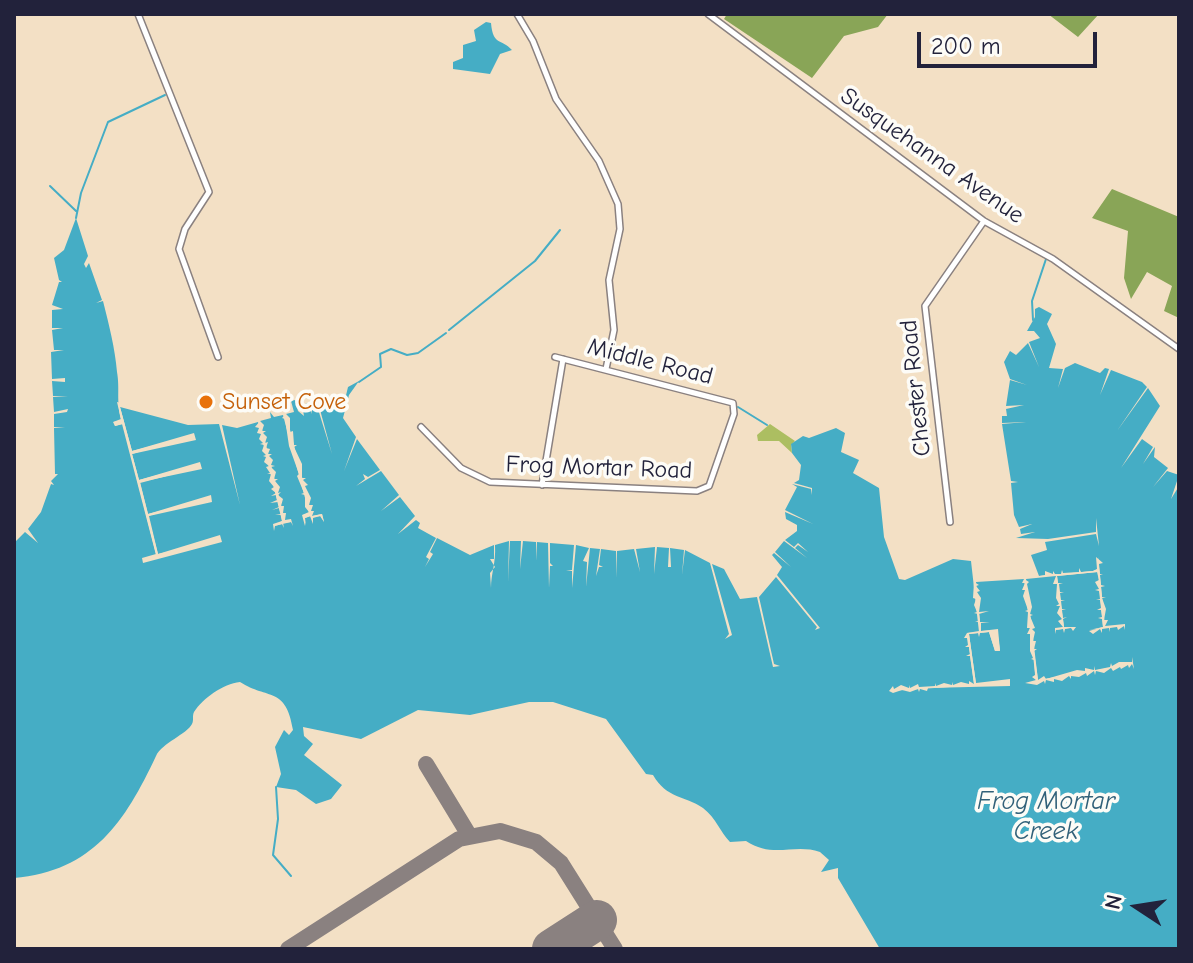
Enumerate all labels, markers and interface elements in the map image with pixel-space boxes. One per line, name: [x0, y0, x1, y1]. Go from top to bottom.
scale bar: [921, 16, 1101, 66]
text: 200 m: [931, 32, 1001, 60]
street label: Susquehanna Avenue: [835, 82, 1029, 230]
street label: Chester Road: [895, 318, 937, 458]
street label: Middle Road: [584, 333, 716, 391]
place label: Sunset Cove: [222, 388, 346, 416]
marker: Sunset Cove: [197, 393, 215, 411]
street label: Frog Mortar Road: [505, 450, 693, 486]
water label: Frog Mortar Creek: [977, 786, 1115, 848]
north arrow: [1097, 867, 1177, 947]
text: N: [1099, 892, 1128, 912]

